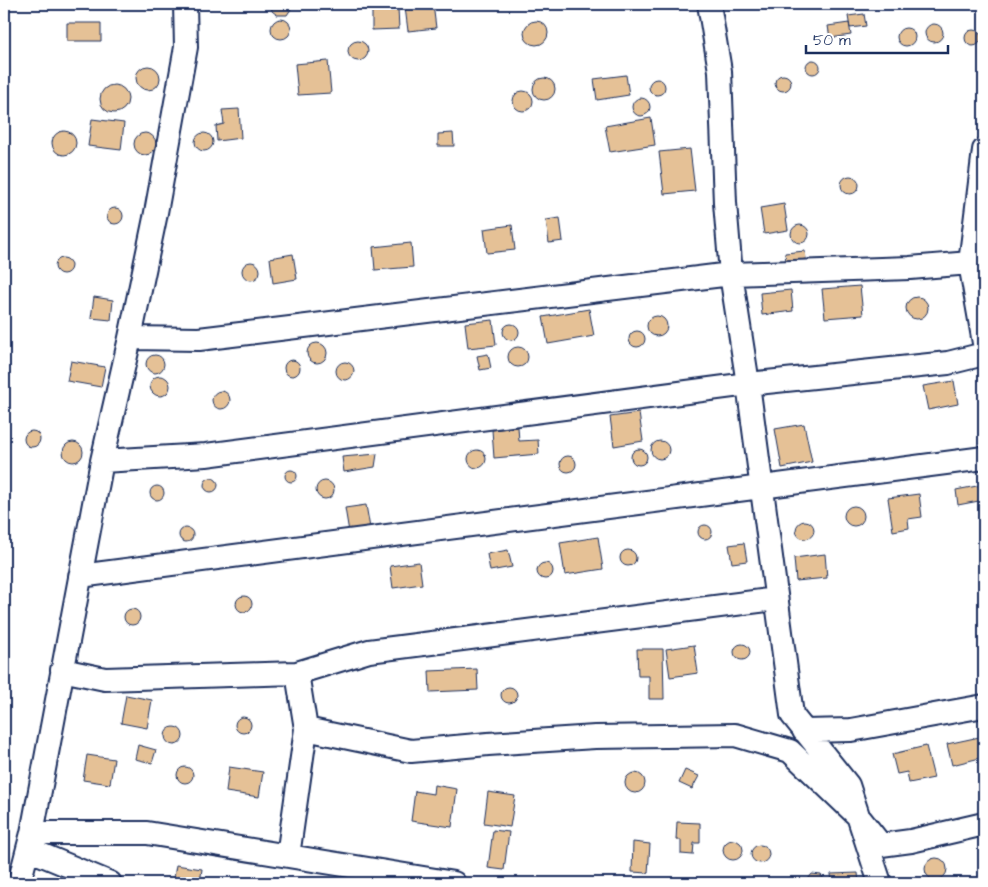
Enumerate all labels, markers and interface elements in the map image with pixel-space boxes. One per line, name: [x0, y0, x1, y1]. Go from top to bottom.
scale bar: [806, 22, 948, 54]
text: 50 m: [813, 30, 851, 51]

